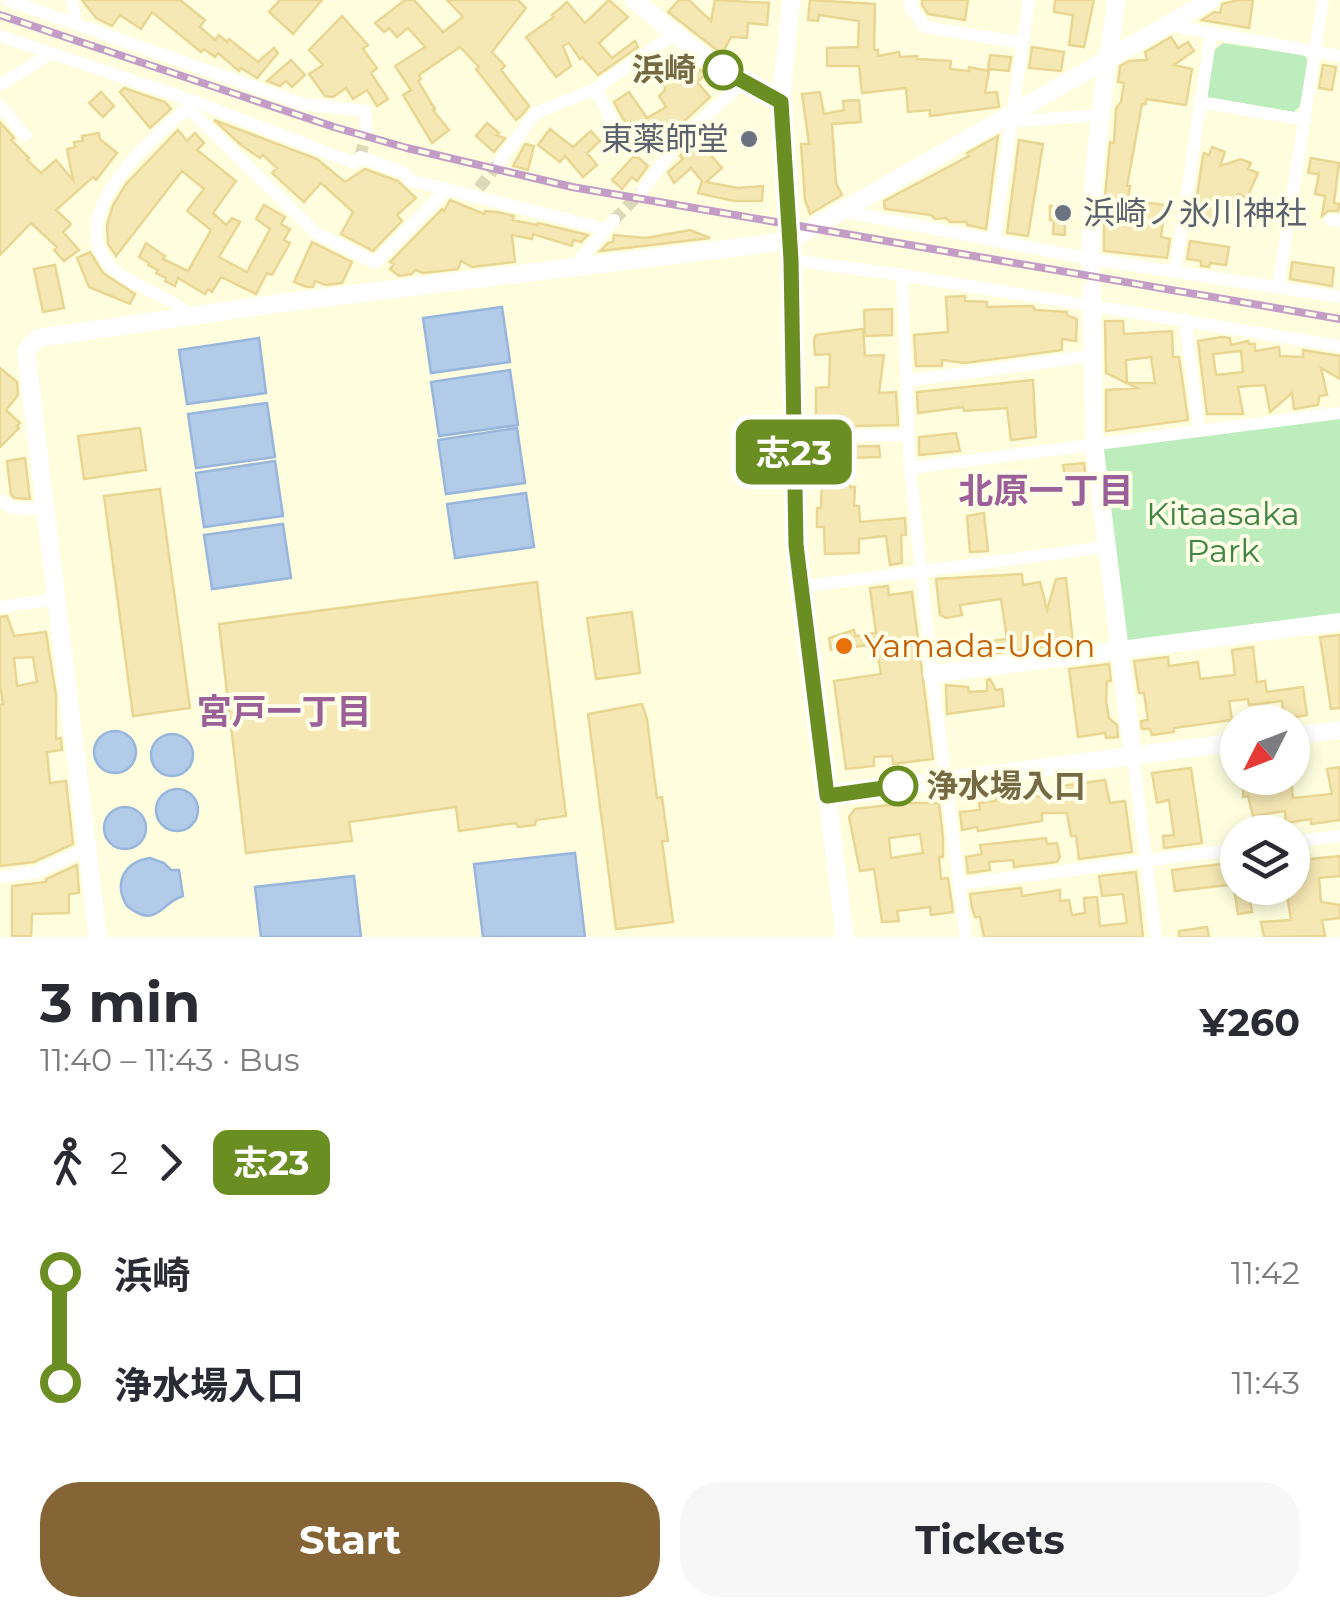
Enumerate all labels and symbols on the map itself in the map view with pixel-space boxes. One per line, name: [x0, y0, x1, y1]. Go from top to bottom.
place label: 浜崎: [632, 50, 696, 89]
marker: 浜崎: [704, 51, 742, 89]
place label: 東薬師堂: [601, 119, 729, 158]
marker: 東薬師堂: [738, 128, 760, 150]
place label: 浜崎ノ氷川神社: [1083, 193, 1307, 232]
marker: 浜崎ノ氷川神社: [1052, 202, 1074, 224]
line badge: 志23: [736, 420, 852, 484]
district label: 北原一丁目: [958, 469, 1134, 512]
park label: Kitaasaka Park: [1146, 494, 1300, 570]
place label: Yamada-Udon: [864, 626, 1096, 665]
marker: Yamada-Udon: [833, 635, 855, 657]
district label: 宮戸一丁目: [196, 690, 372, 733]
north arrow: [1220, 705, 1310, 795]
place label: 浄水場入口: [926, 766, 1086, 805]
marker: 浄水場入口: [879, 767, 917, 805]

